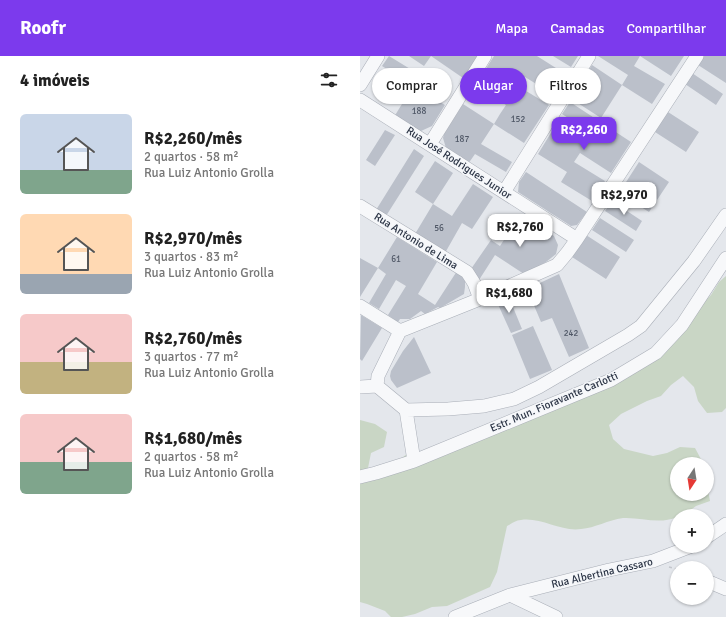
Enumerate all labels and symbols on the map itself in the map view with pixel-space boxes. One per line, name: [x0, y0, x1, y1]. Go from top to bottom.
house number: 188: [412, 106, 426, 117]
house number: 152: [511, 114, 525, 125]
pin: R$2,260: [547, 117, 621, 151]
street label: Rua José Rodrigues Junior: [404, 124, 514, 202]
house number: 187: [455, 134, 469, 145]
pin: R$2,970: [587, 182, 661, 216]
street label: Rua Antonio de Lima: [372, 210, 461, 272]
pin: R$2,760: [483, 214, 557, 248]
house number: 56: [434, 223, 444, 234]
house number: 61: [391, 254, 401, 265]
pin: R$1,680: [472, 280, 546, 314]
house number: 242: [564, 328, 578, 339]
street label: Estr. Mun. Fioravante Carlotti: [488, 369, 620, 435]
north arrow: [670, 457, 714, 501]
street label: Rua Albertina Cassaro: [550, 555, 654, 591]

